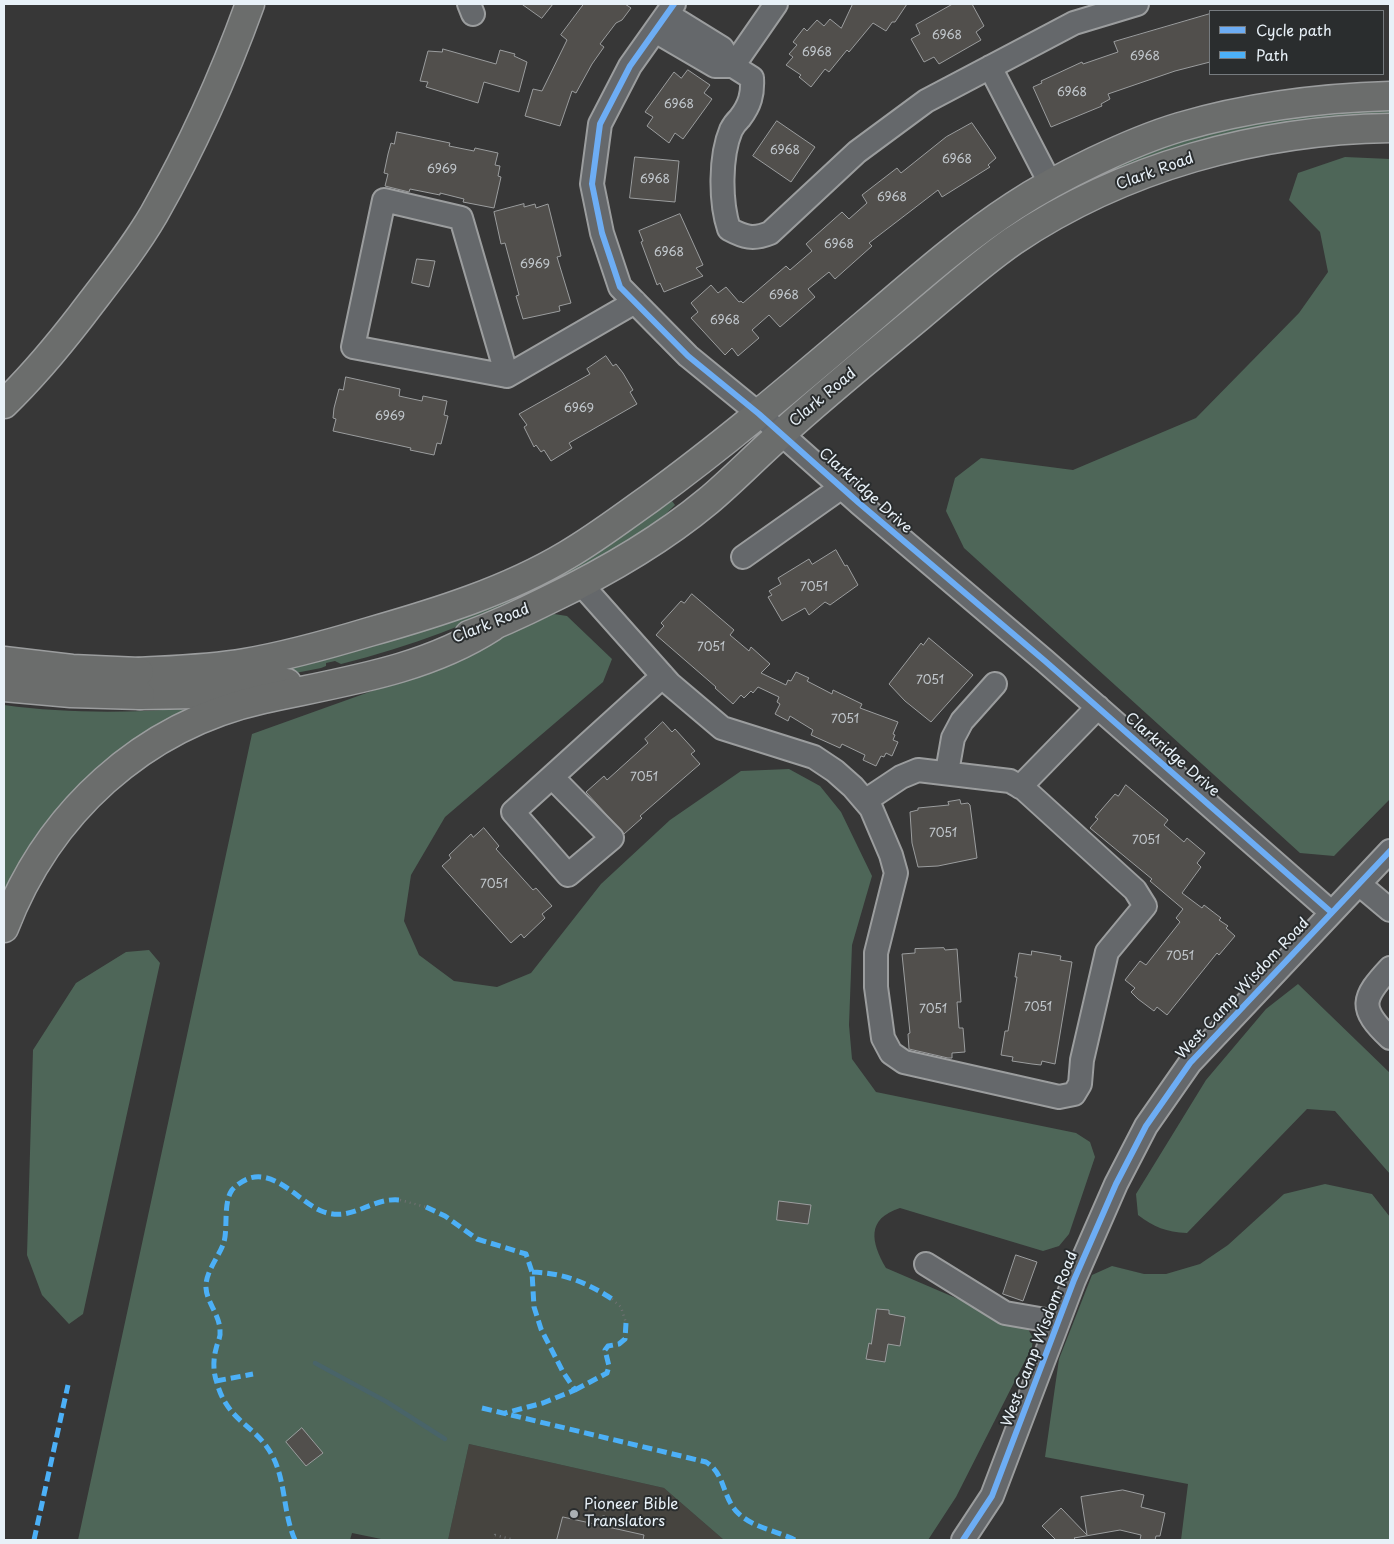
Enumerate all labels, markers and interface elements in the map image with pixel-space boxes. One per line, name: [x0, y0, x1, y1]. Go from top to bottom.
legend: [1209, 10, 1384, 75]
text: Cycle path: [1256, 18, 1332, 41]
house number: 6968: [932, 29, 962, 43]
text: Path: [1256, 43, 1288, 66]
house number: 6968: [802, 46, 832, 60]
house number: 6968: [1130, 50, 1160, 64]
house number: 6968: [1057, 86, 1087, 100]
house number: 6968: [664, 98, 694, 112]
house number: 6968: [770, 144, 800, 158]
street label: Clark Road: [1114, 150, 1196, 194]
house number: 6968: [942, 153, 972, 167]
house number: 6969: [427, 163, 457, 177]
house number: 6968: [640, 173, 670, 187]
house number: 6968: [877, 191, 907, 205]
house number: 6968: [824, 238, 854, 252]
house number: 6968: [654, 246, 684, 260]
house number: 6969: [520, 258, 550, 272]
house number: 6968: [769, 289, 799, 303]
house number: 6968: [710, 314, 740, 328]
street label: Clark Road: [786, 365, 860, 431]
house number: 6969: [564, 402, 594, 416]
house number: 6969: [375, 410, 405, 424]
street label: Clarkridge Drive: [815, 444, 915, 538]
house number: 7051: [800, 581, 828, 595]
street label: Clark Road: [450, 600, 532, 648]
house number: 7051: [697, 641, 725, 655]
house number: 7051: [916, 674, 944, 688]
street label: Clarkridge Drive: [1121, 709, 1223, 801]
house number: 7051: [831, 713, 859, 727]
house number: 7051: [630, 771, 658, 785]
house number: 7051: [929, 827, 957, 841]
house number: 7051: [1132, 834, 1160, 848]
house number: 7051: [480, 878, 508, 892]
street label: West Camp Wisdom Road: [1173, 915, 1313, 1063]
house number: 7051: [1166, 950, 1194, 964]
house number: 7051: [1024, 1001, 1052, 1015]
house number: 7051: [919, 1003, 947, 1017]
street label: West Camp Wisdom Road: [998, 1249, 1082, 1429]
place label: Pioneer Bible Translators: [584, 1496, 678, 1531]
marker: Pioneer Bible Translators: [568, 1508, 580, 1520]

